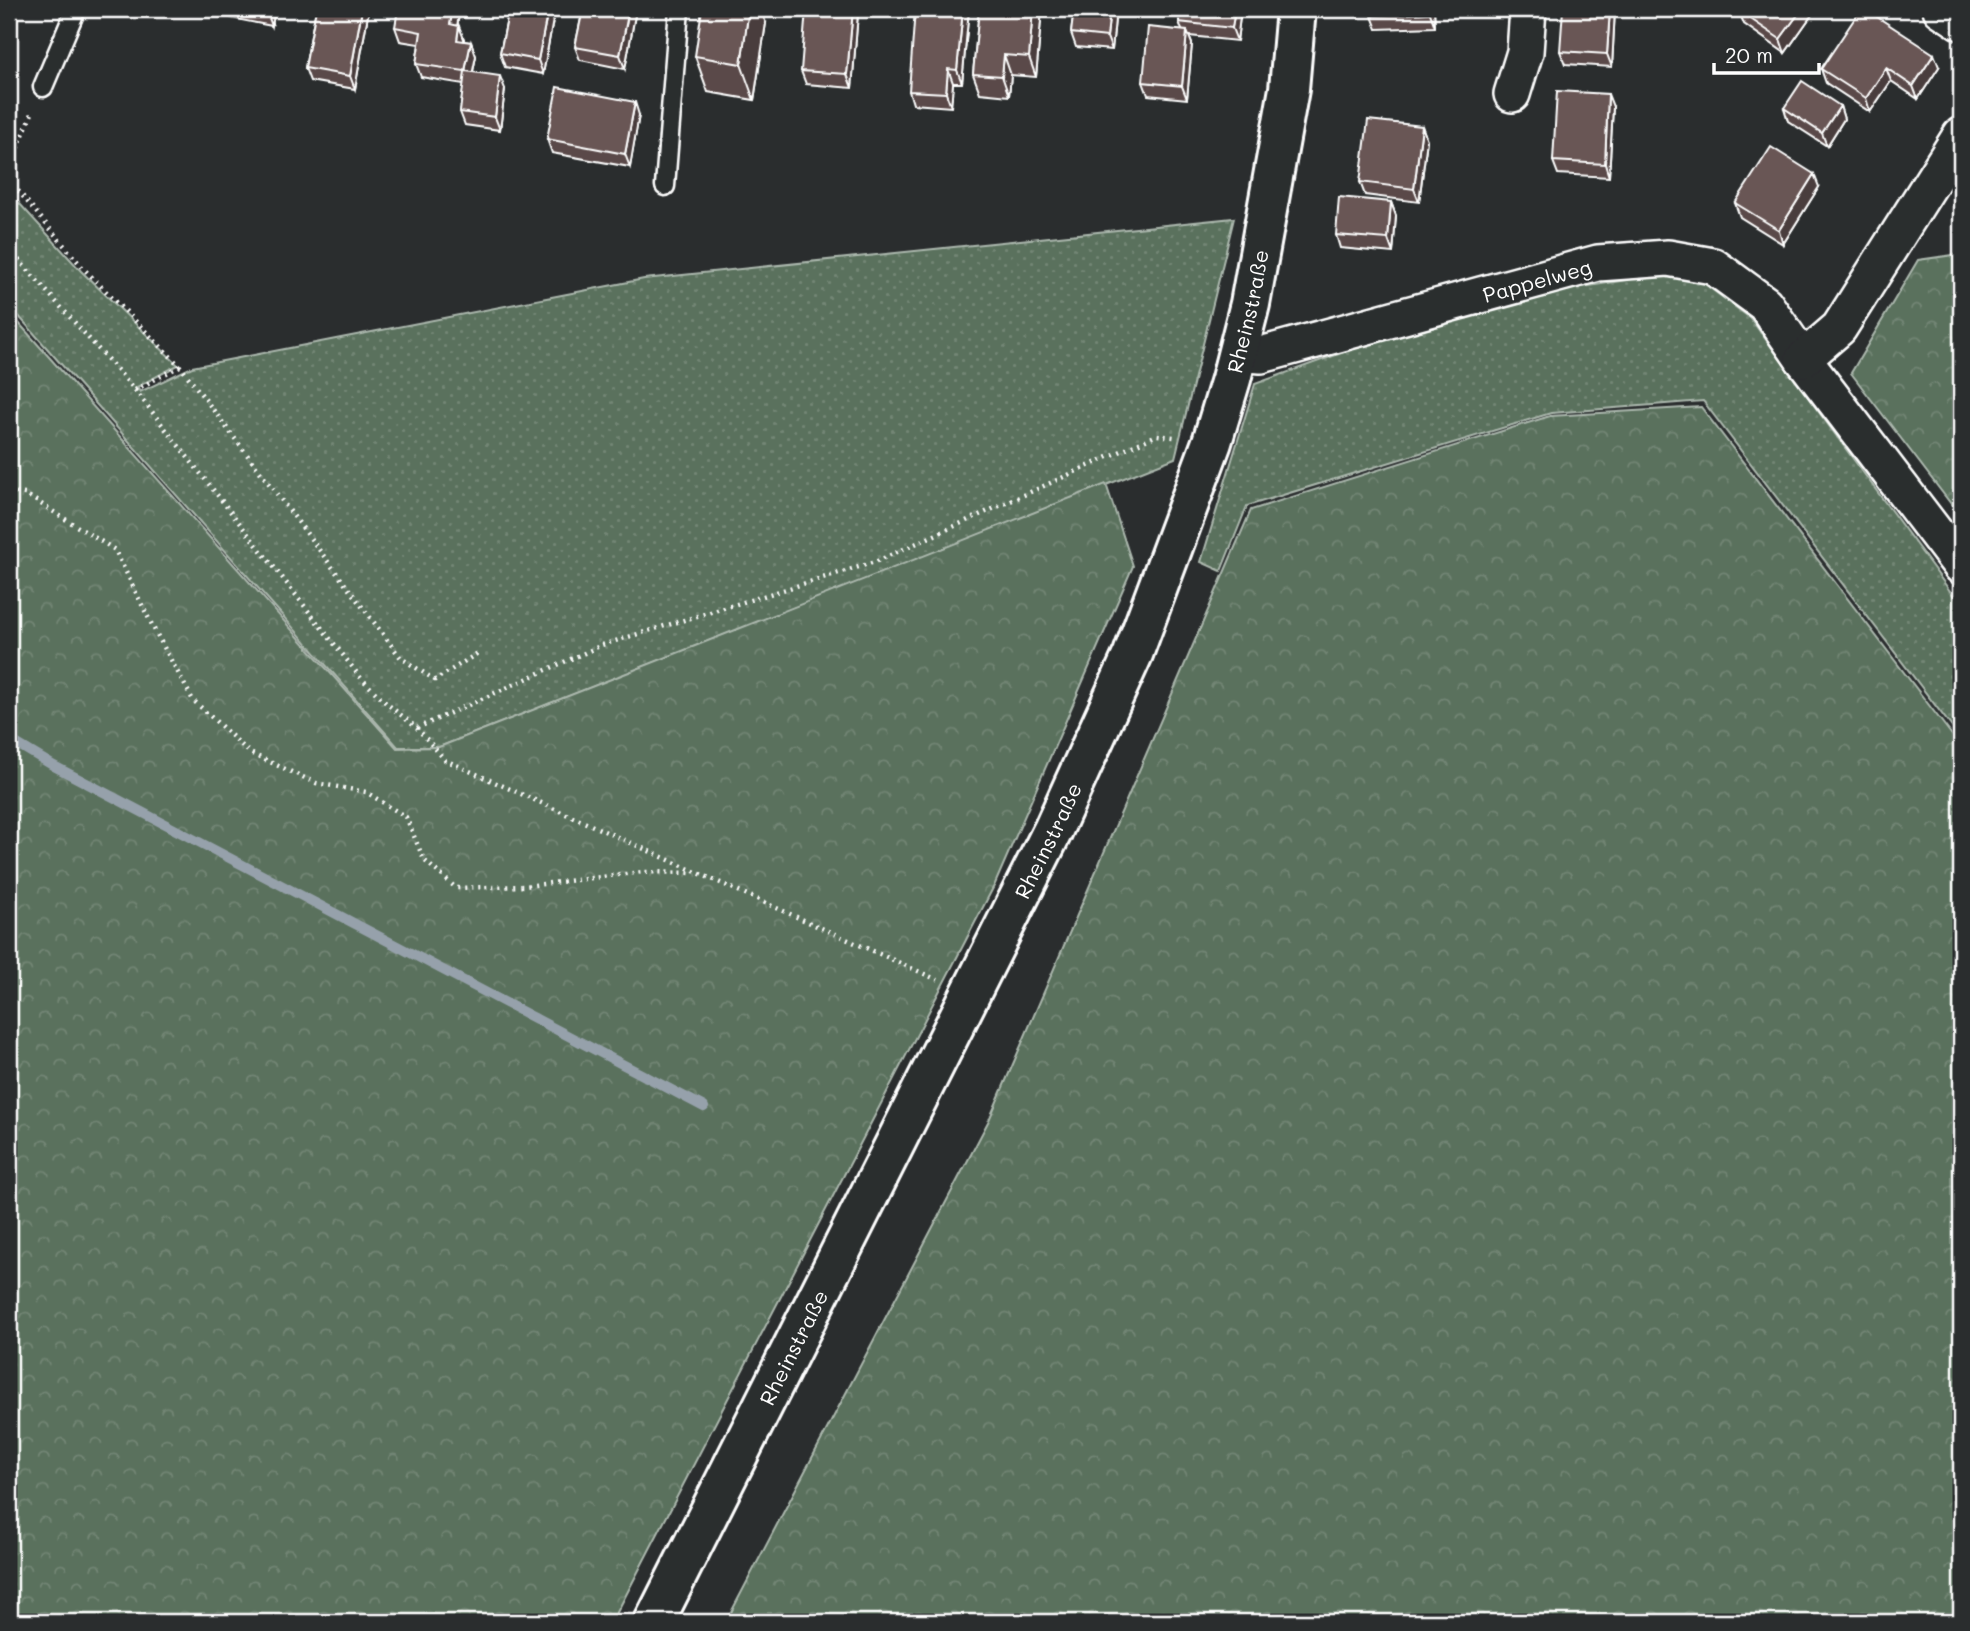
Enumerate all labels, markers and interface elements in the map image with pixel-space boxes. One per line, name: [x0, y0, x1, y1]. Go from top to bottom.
scale bar: [1714, 32, 1820, 76]
text: 20 m: [1725, 41, 1773, 68]
street label: Rheinstraße: [1220, 247, 1273, 376]
street label: Pappelweg: [1479, 252, 1594, 307]
street label: Rheinstraße: [1007, 778, 1086, 903]
street label: Rheinstraße: [752, 1285, 833, 1409]

